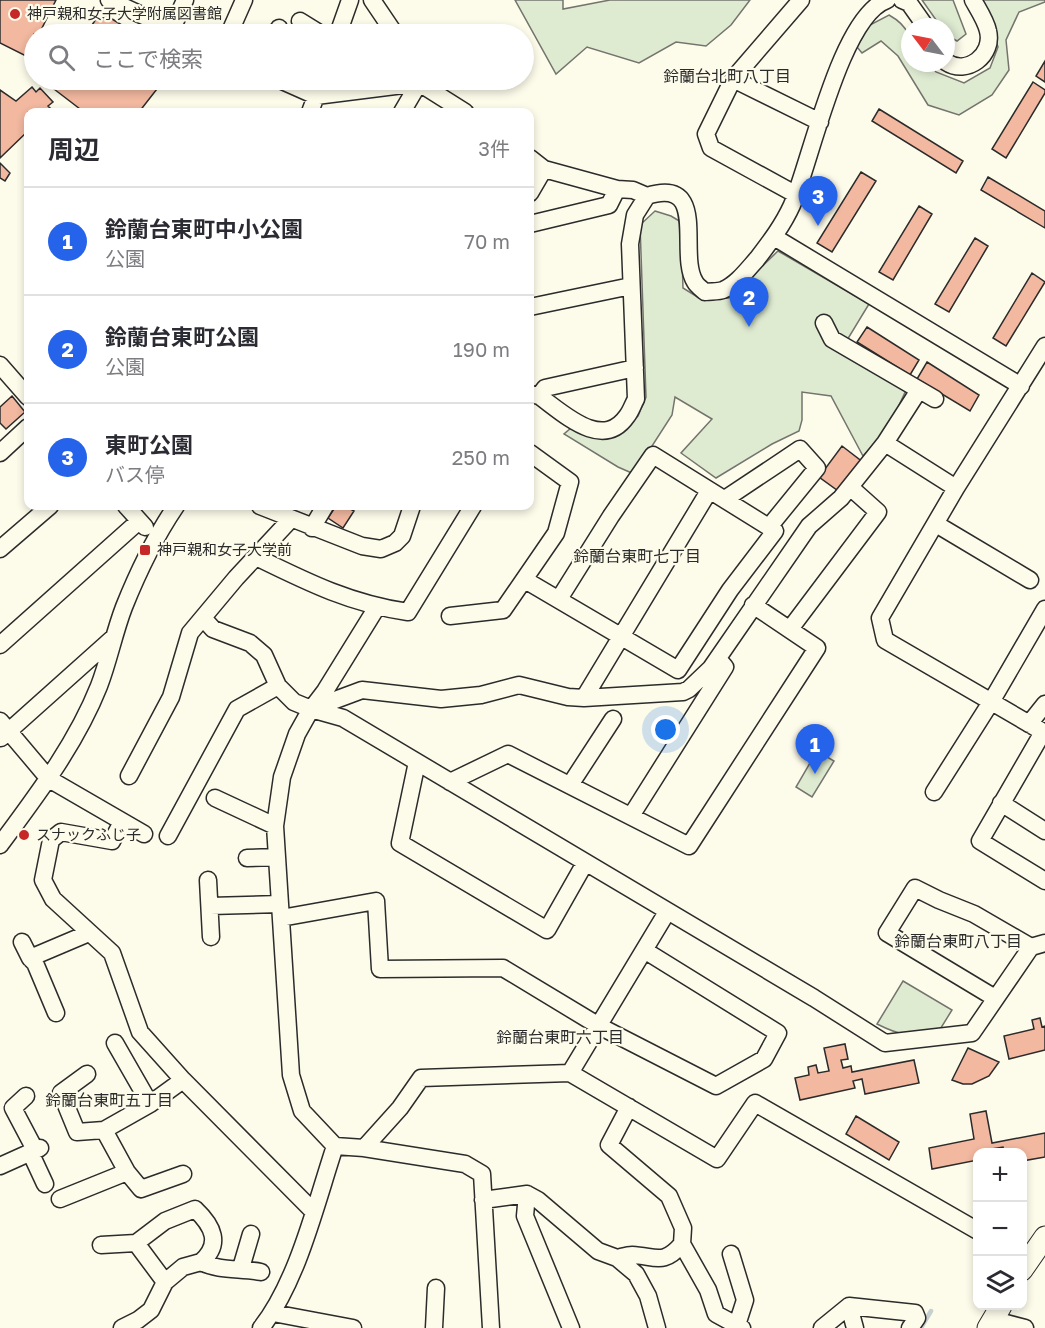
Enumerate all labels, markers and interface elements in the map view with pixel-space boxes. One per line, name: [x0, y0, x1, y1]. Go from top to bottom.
place label: 神戸親和女子大学附属図書館: [27, 4, 222, 22]
marker: 神戸親和女子大学附属図書館: [8, 7, 22, 21]
north arrow: [901, 18, 955, 72]
search box: [24, 24, 534, 90]
icon: search: [45, 41, 78, 74]
text: ここで検索: [93, 45, 203, 72]
district label: 鈴蘭台北町八丁目: [663, 66, 791, 86]
text: 周辺: [48, 134, 100, 165]
text: 3件: [478, 136, 510, 160]
pin: 3: [798, 176, 838, 226]
text: 鈴蘭台東町中小公園: [105, 215, 303, 242]
text: 1: [62, 229, 73, 253]
text: 70 m: [464, 229, 510, 253]
text: 公園: [105, 246, 145, 270]
pin: 2: [730, 278, 768, 327]
text: 鈴蘭台東町公園: [105, 323, 259, 350]
text: 2: [61, 337, 74, 361]
text: 190 m: [453, 337, 510, 361]
text: 公園: [105, 354, 145, 378]
text: 東町公園: [105, 431, 193, 458]
text: 3: [61, 445, 74, 469]
text: 250 m: [452, 445, 510, 469]
text: バス停: [105, 462, 165, 486]
place label: 神戸親和女子大学前: [157, 540, 292, 558]
marker: 神戸親和女子大学前: [138, 543, 152, 557]
district label: 鈴蘭台東町七丁目: [573, 546, 701, 566]
your location: [651, 715, 680, 744]
pin: 1: [796, 724, 834, 774]
place label: スナックふじ子: [36, 825, 141, 843]
marker: スナックふじ子: [17, 828, 31, 842]
district label: 鈴蘭台東町八丁目: [894, 931, 1022, 951]
district label: 鈴蘭台東町六丁目: [496, 1027, 624, 1047]
district label: 鈴蘭台東町五丁目: [45, 1090, 173, 1110]
map controls: [973, 1148, 1027, 1310]
button: +: [973, 1148, 1027, 1202]
button: −: [973, 1202, 1027, 1256]
button: layers: [973, 1256, 1027, 1310]

